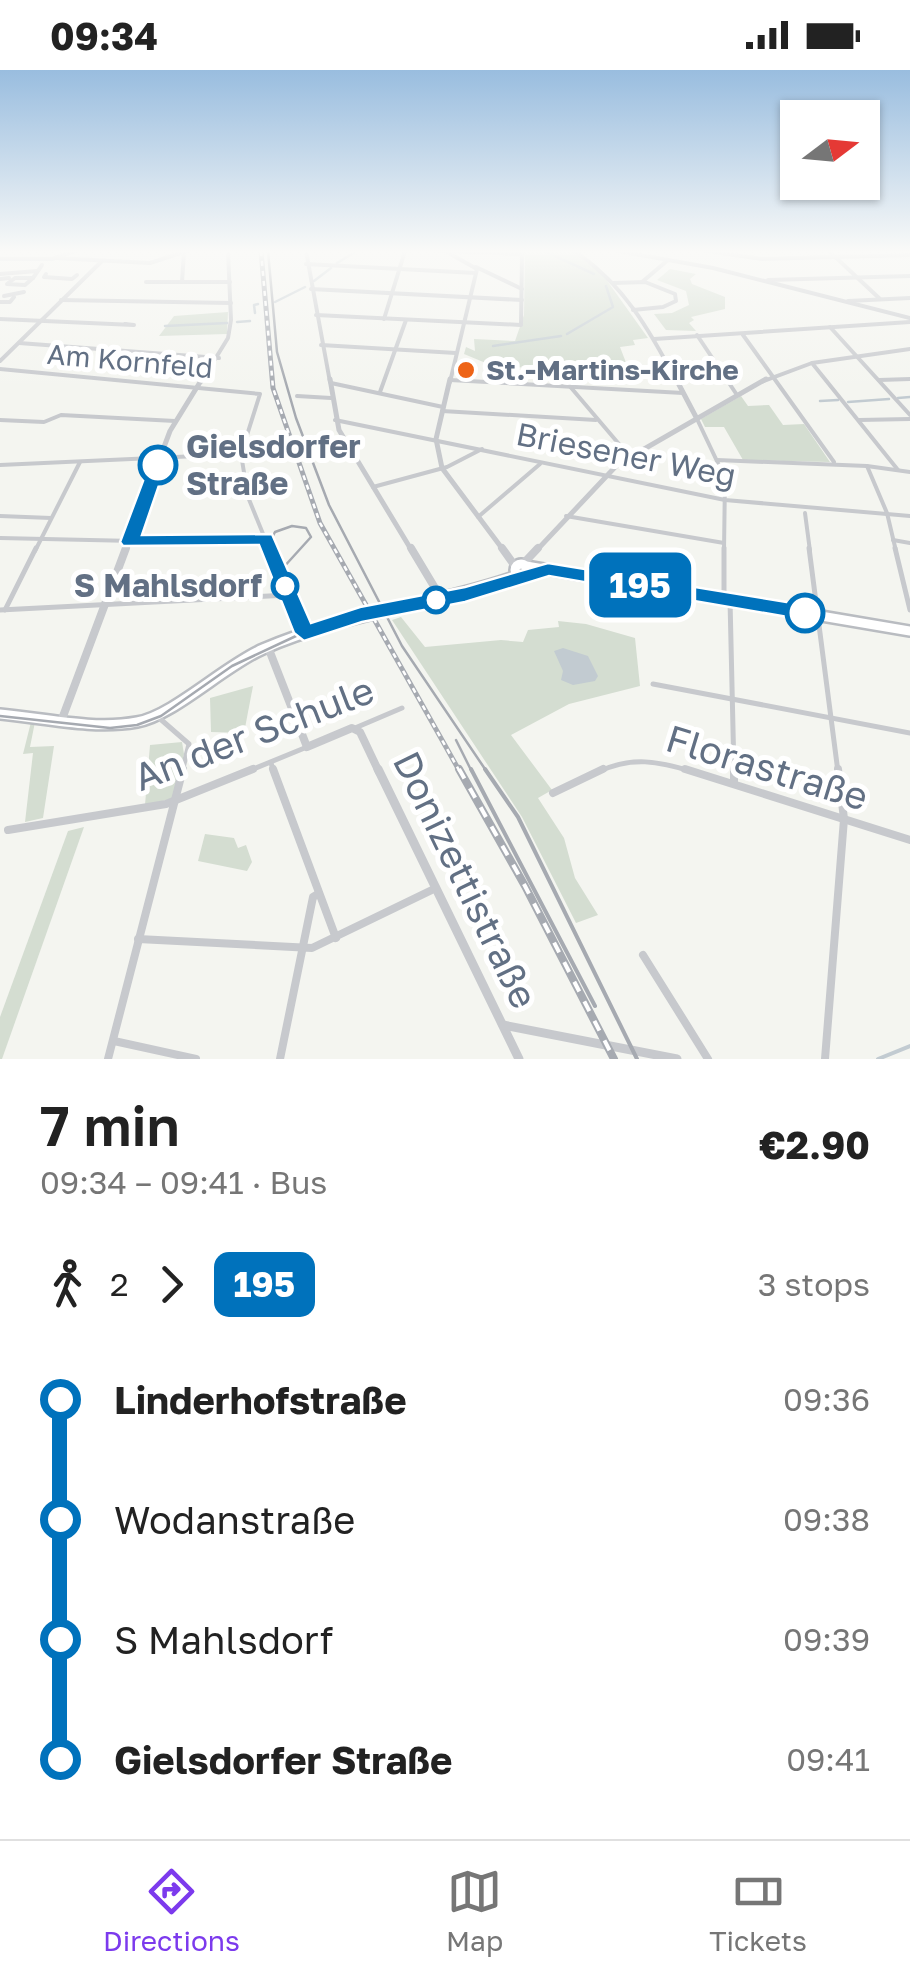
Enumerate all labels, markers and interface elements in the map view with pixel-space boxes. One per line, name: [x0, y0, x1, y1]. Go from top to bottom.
text: 09:34: [50, 13, 158, 58]
north arrow: [780, 100, 880, 200]
map controls: [780, 100, 880, 200]
street label: Am Kornfeld: [46, 337, 214, 384]
place label: St.-Martins-Kirche: [486, 353, 739, 386]
marker: St.-Martins-Kirche: [455, 359, 477, 381]
street label: Briesener Weg: [513, 414, 739, 494]
place label: Gielsdorfer Straße: [186, 427, 361, 502]
marker: Gielsdorfer Straße: [139, 446, 177, 484]
line badge: 195: [582, 552, 698, 618]
text: 195: [609, 564, 671, 606]
place label: S Mahlsdorf: [74, 566, 262, 604]
marker: S Mahlsdorf: [272, 573, 298, 599]
unlabelled marker: [423, 587, 449, 613]
unlabelled marker: [786, 594, 824, 632]
street label: An der Schule: [127, 666, 380, 799]
street label: Florastraße: [661, 715, 874, 819]
street label: Donizettistraße: [385, 744, 548, 1015]
text: 7 min: [40, 1092, 180, 1158]
text: €2.90: [759, 1122, 870, 1167]
text: 09:34 – 09:41 · Bus: [40, 1163, 327, 1201]
icon: walk: [40, 1257, 95, 1312]
icon: forward: [144, 1257, 199, 1312]
text: 195: [234, 1263, 295, 1305]
text: 2: [110, 1265, 129, 1303]
text: 3 stops: [758, 1265, 870, 1303]
text: Linderhofstraße: [114, 1377, 407, 1422]
text: 09:36: [783, 1380, 870, 1418]
text: Wodanstraße: [114, 1497, 355, 1542]
text: 09:38: [783, 1500, 870, 1538]
text: S Mahlsdorf: [114, 1617, 333, 1662]
text: 09:39: [783, 1620, 870, 1658]
text: Gielsdorfer Straße: [114, 1737, 453, 1782]
text: 09:41: [786, 1740, 870, 1778]
tab: Directions: [103, 1864, 240, 1957]
tab: Map: [446, 1864, 503, 1957]
tab: Tickets: [709, 1864, 807, 1957]

